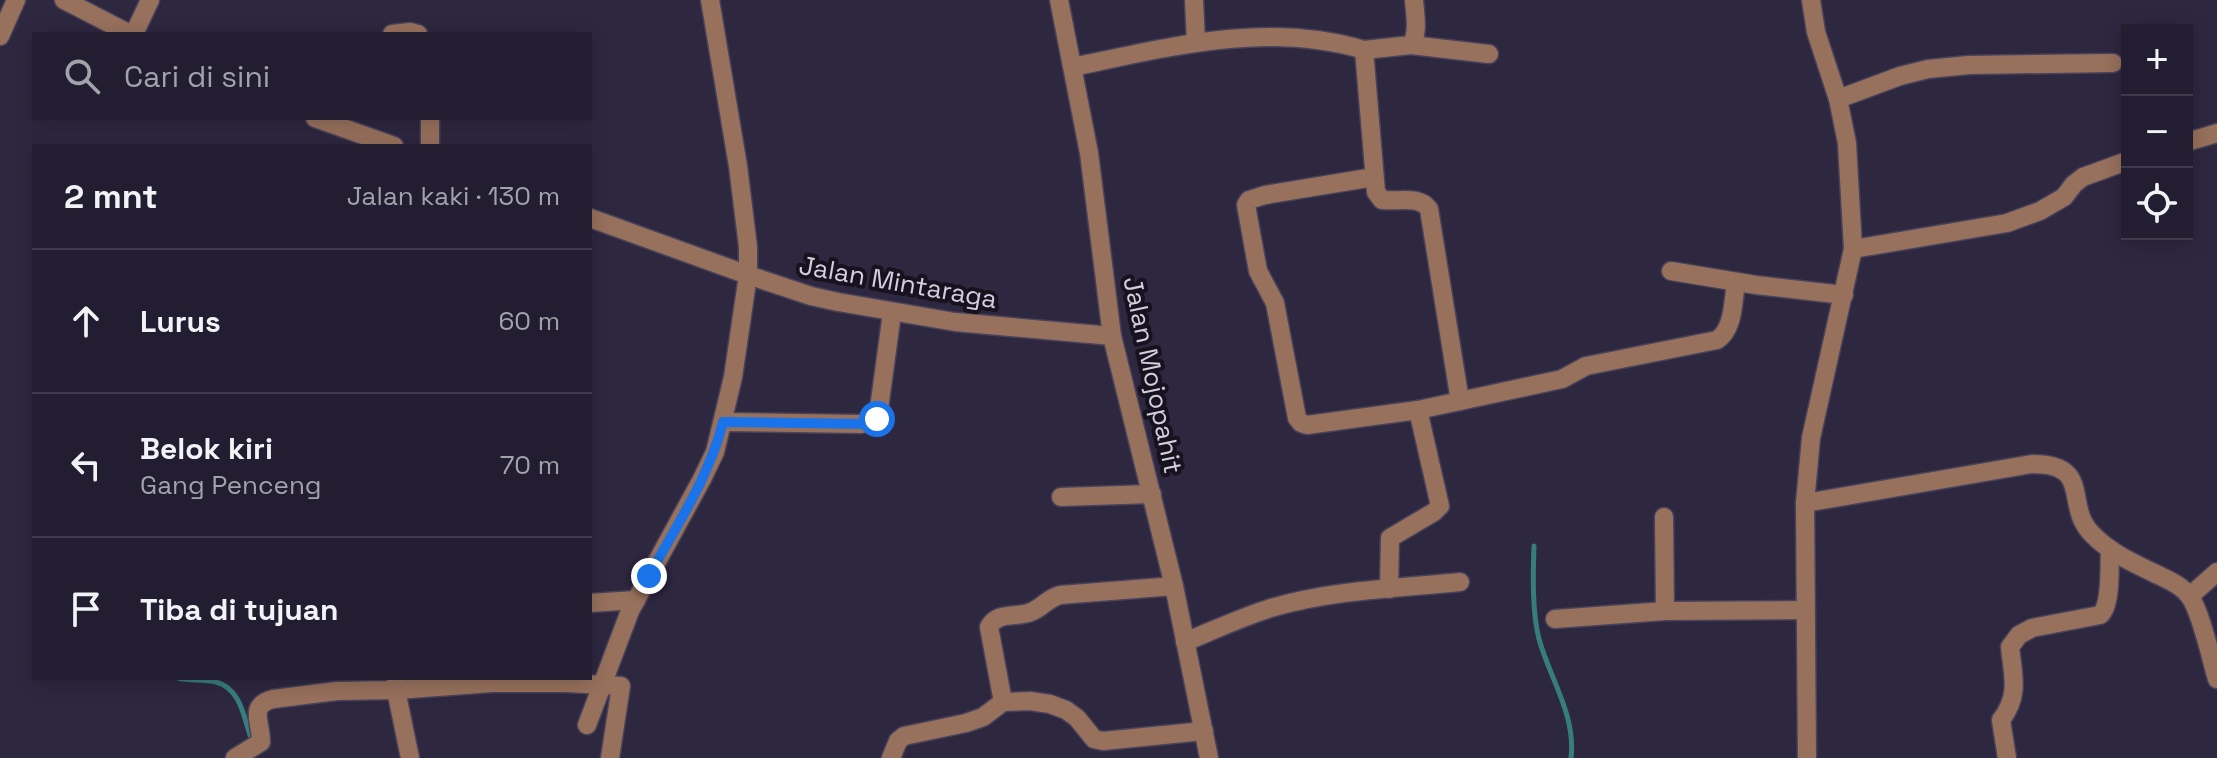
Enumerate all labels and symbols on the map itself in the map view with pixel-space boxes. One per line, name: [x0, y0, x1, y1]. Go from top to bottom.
street label: Jalan Mintaraga: [796, 248, 1000, 316]
street label: Jalan Mojopahit: [1116, 273, 1190, 477]
route start: [859, 401, 895, 437]
route end: [631, 558, 667, 594]

